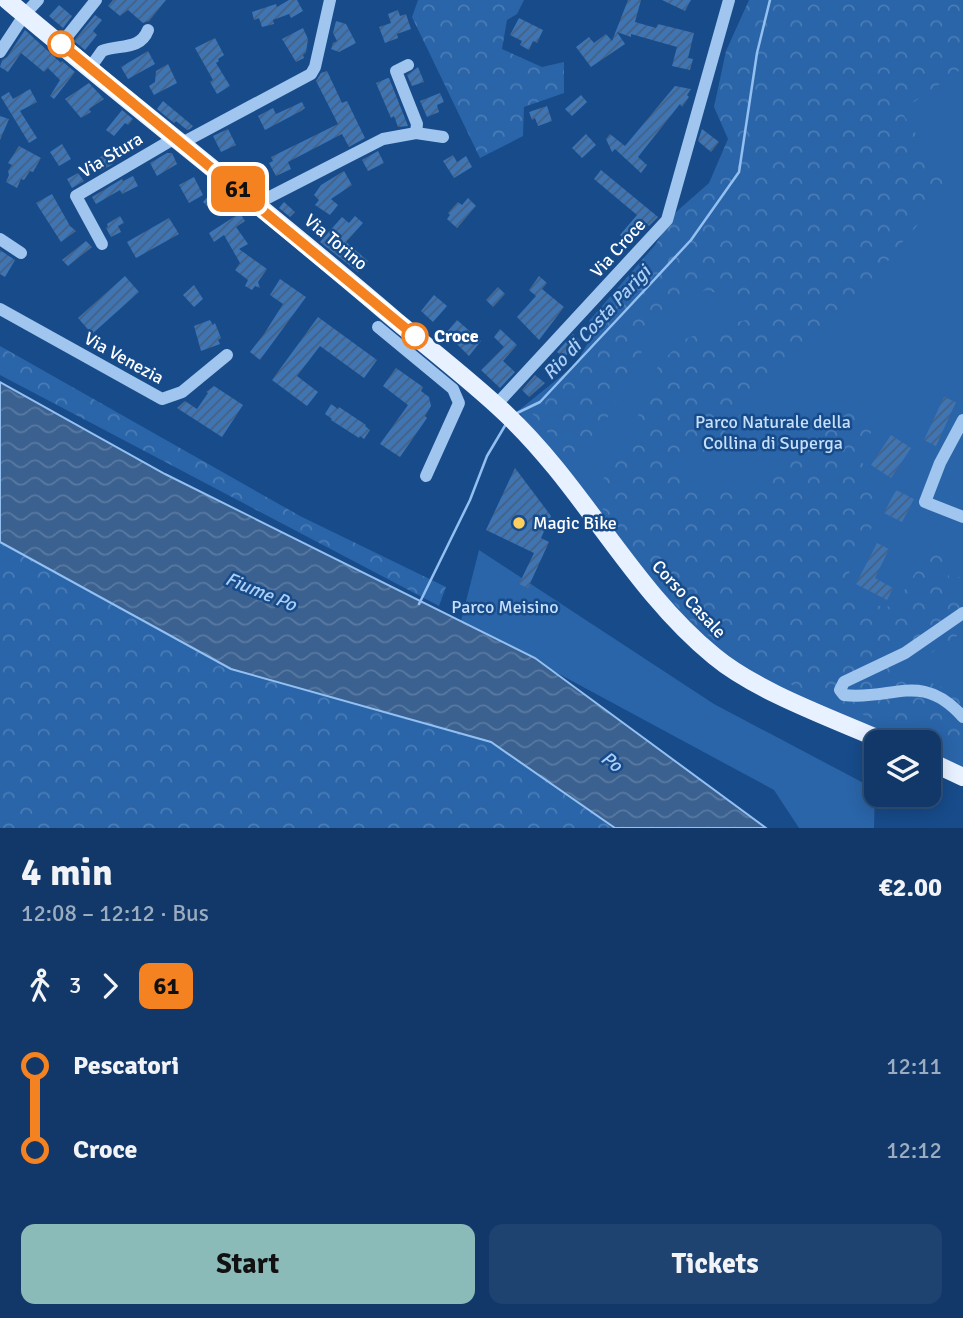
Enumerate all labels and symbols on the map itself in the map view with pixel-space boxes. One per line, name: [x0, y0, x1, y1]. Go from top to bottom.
unlabelled marker: [48, 31, 74, 57]
street label: Via Stura: [75, 128, 147, 182]
line badge: 61: [206, 166, 270, 212]
street label: Via Torino: [300, 209, 372, 275]
street label: Via Croce: [586, 214, 650, 282]
water label: Rio di Costa Parigi: [538, 259, 657, 385]
marker: Croce: [402, 323, 428, 349]
place label: Croce: [434, 325, 479, 347]
street label: Via Venezia: [80, 327, 168, 389]
park label: Parco Naturale della Collina di Superga: [695, 411, 851, 454]
place label: Magic Bike: [533, 512, 617, 534]
marker: Magic Bike: [511, 515, 527, 531]
street label: Corso Casale: [647, 555, 731, 643]
water label: Fiume Po: [222, 567, 301, 617]
park label: Parco Meisino: [451, 596, 559, 618]
water label: Po: [596, 746, 628, 778]

